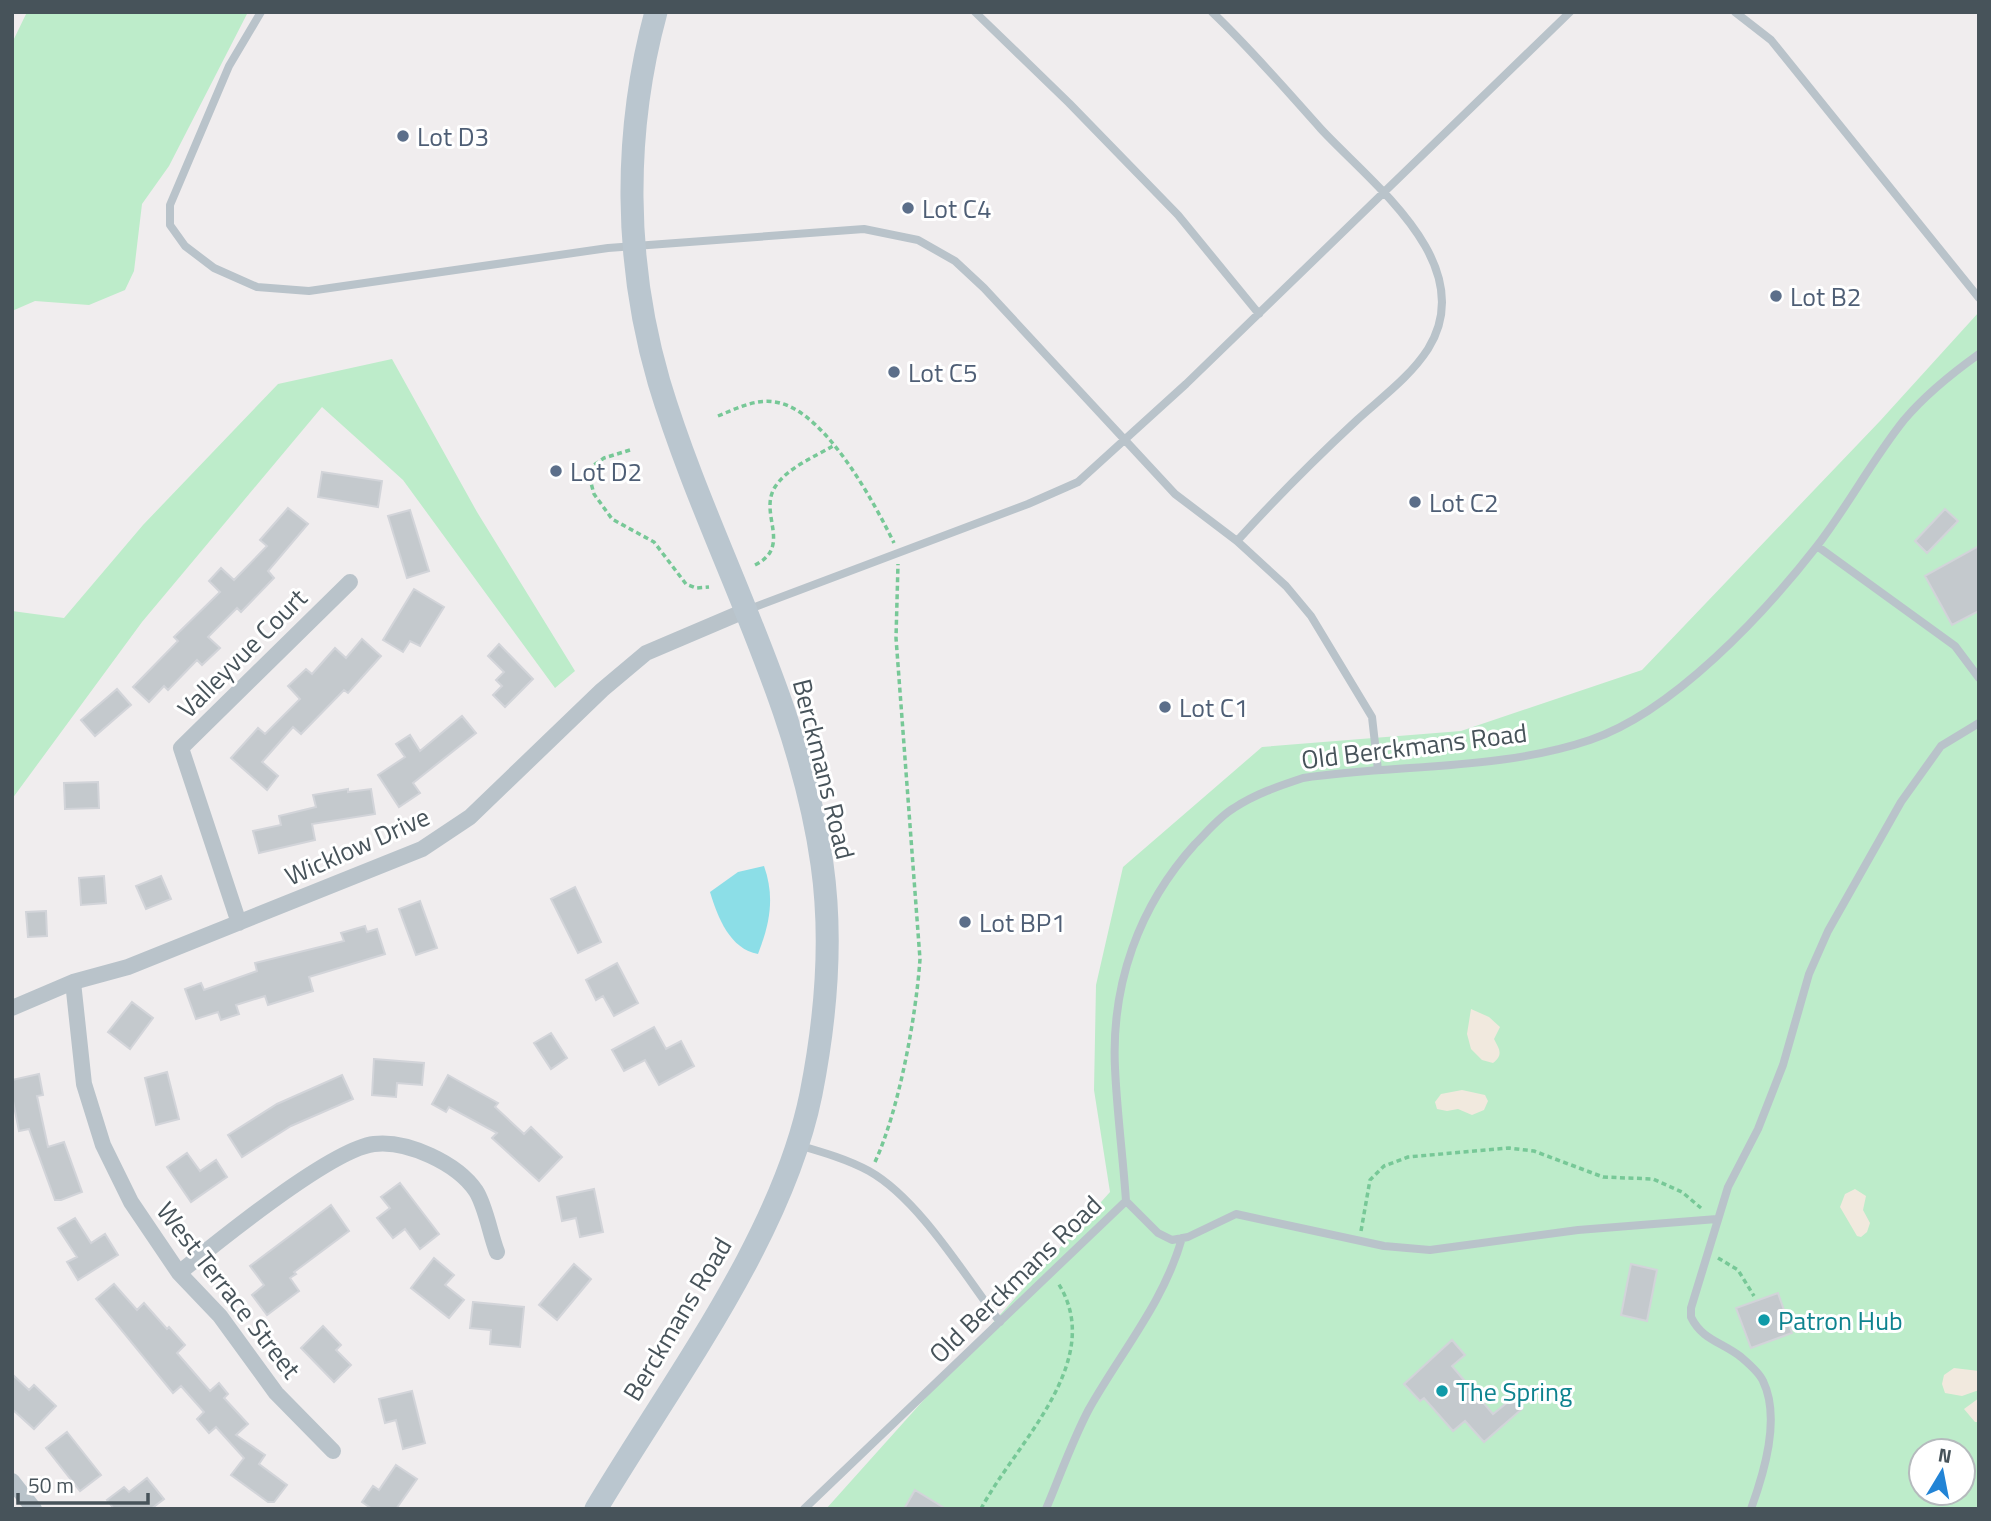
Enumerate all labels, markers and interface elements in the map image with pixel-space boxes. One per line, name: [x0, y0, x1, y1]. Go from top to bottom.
place label: Lot D3: [417, 117, 489, 156]
marker: Lot D3: [395, 128, 411, 144]
place label: Lot C4: [922, 189, 992, 228]
marker: Lot C4: [900, 200, 916, 216]
place label: Lot B2: [1790, 277, 1861, 316]
marker: Lot B2: [1768, 288, 1784, 304]
place label: Lot C5: [908, 353, 978, 392]
marker: Lot C5: [886, 364, 902, 380]
place label: Lot D2: [570, 452, 642, 491]
marker: Lot D2: [548, 463, 564, 479]
place label: Lot C2: [1429, 483, 1499, 522]
marker: Lot C2: [1407, 494, 1423, 510]
street label: Valleyvue Court: [168, 579, 316, 727]
street label: Berckmans Road: [783, 675, 865, 863]
place label: Lot C1: [1179, 688, 1249, 727]
marker: Lot C1: [1157, 699, 1173, 715]
street label: Old Berckmans Road: [1299, 713, 1529, 779]
street label: Wicklow Drive: [278, 797, 436, 895]
place label: Lot BP1: [979, 903, 1066, 942]
marker: Lot BP1: [957, 914, 973, 930]
street label: Old Berckmans Road: [920, 1186, 1110, 1372]
street label: West Terrace Street: [147, 1193, 311, 1387]
street label: Berckmans Road: [613, 1230, 741, 1408]
place label: Patron Hub: [1778, 1301, 1903, 1340]
marker: Patron Hub: [1756, 1312, 1772, 1328]
place label: The Spring: [1456, 1372, 1572, 1411]
marker: The Spring: [1434, 1383, 1450, 1399]
north arrow: [1907, 1437, 1977, 1507]
text: N: [1936, 1439, 1954, 1470]
scale bar: [18, 1462, 147, 1506]
text: 50 m: [28, 1469, 74, 1501]

